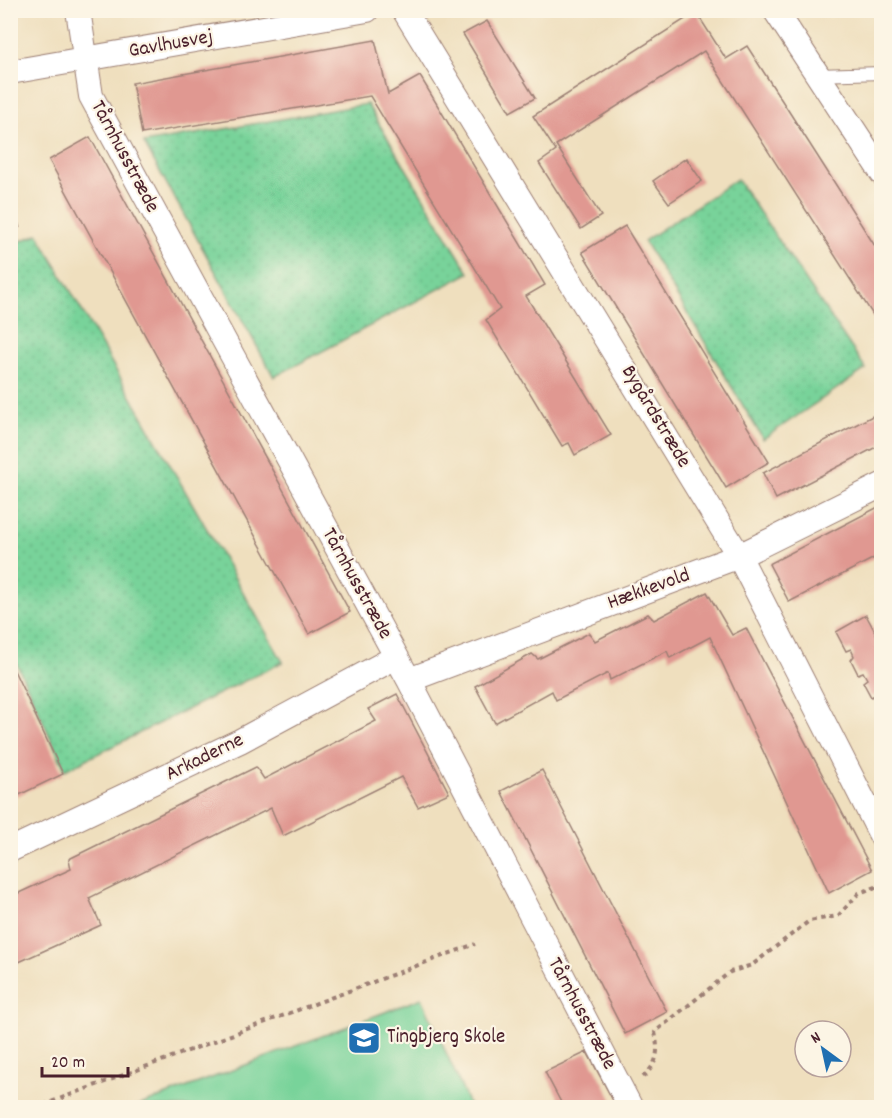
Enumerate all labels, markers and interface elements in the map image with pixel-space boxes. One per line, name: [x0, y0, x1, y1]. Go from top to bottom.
street label: Gavlhusvej: [126, 23, 216, 67]
street label: Tårnhusstræde: [82, 96, 166, 218]
street label: Bygårdstræde: [612, 360, 698, 474]
street label: Tårnhusstræde: [313, 523, 399, 645]
street label: Hækkevold: [603, 561, 695, 619]
street label: Arkaderne: [161, 726, 249, 790]
street label: Tårnhusstræde: [539, 953, 623, 1075]
north arrow: [793, 1019, 853, 1079]
school or university icon: Tingbjerg Skole: [346, 1020, 382, 1056]
place label: Tingbjerg Skole: [387, 1023, 505, 1053]
text: N: [807, 1027, 826, 1050]
scale bar: [42, 1040, 128, 1078]
text: 20 m: [51, 1051, 85, 1076]

